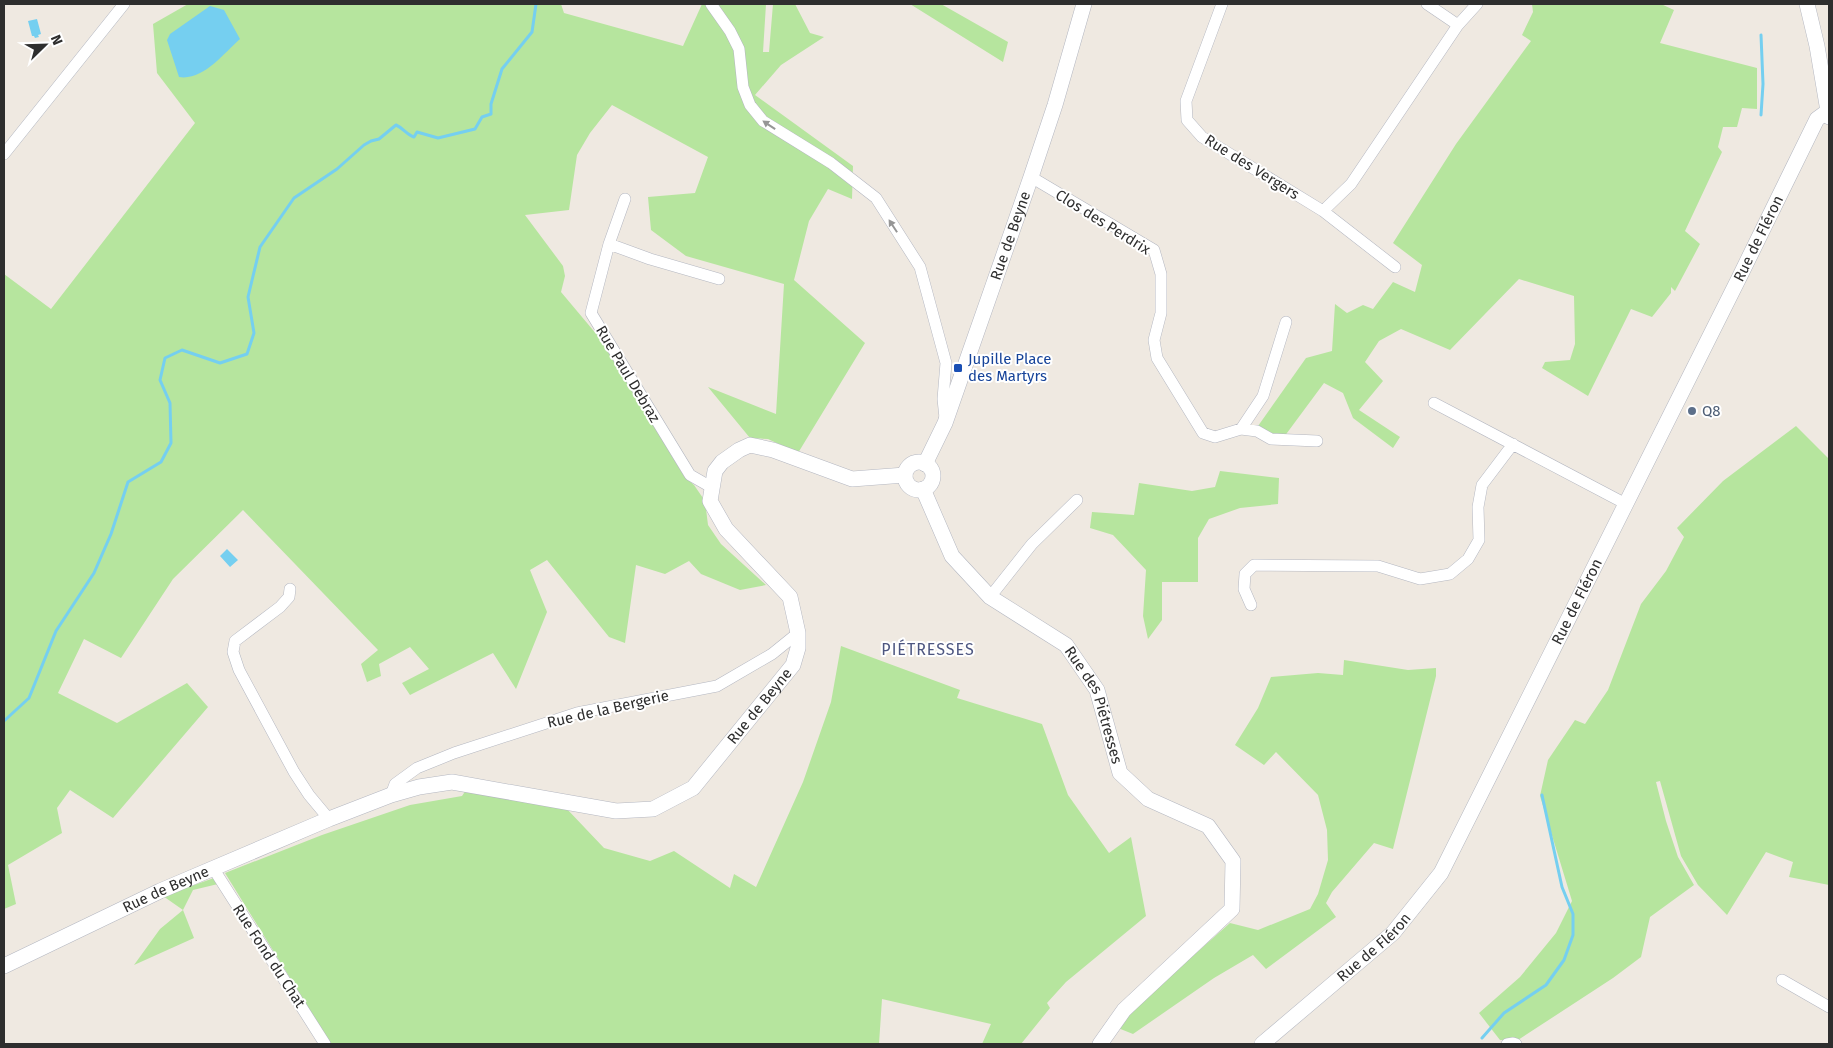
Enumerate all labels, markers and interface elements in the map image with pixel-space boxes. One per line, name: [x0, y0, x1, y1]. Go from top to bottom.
north arrow: [20, 20, 70, 70]
text: N: [47, 33, 66, 48]
one-way arrow: [762, 120, 776, 130]
street label: Rue des Vergers: [1201, 131, 1303, 203]
street label: Clos des Perdrix: [1052, 186, 1154, 259]
street label: Rue de Beyne: [987, 189, 1034, 282]
street label: Rue de Fléron: [1730, 192, 1787, 285]
one-way arrow: [889, 219, 898, 232]
street label: Rue Paul Debraz: [592, 322, 664, 426]
place label: Jupille Place des Martyrs: [968, 350, 1051, 385]
marker: Jupille Place des Martyrs: [952, 362, 964, 374]
place label: Q8: [1702, 402, 1721, 420]
marker: Q8: [1686, 405, 1698, 417]
street label: Rue de Fléron: [1548, 556, 1606, 648]
district label: PIÉTRESSES: [881, 639, 975, 659]
street label: Rue des Piétresses: [1061, 643, 1126, 766]
street label: Rue de Beyne: [723, 665, 796, 748]
street label: Rue de la Bergerie: [545, 686, 671, 732]
street label: Rue de Beyne: [120, 862, 212, 917]
street label: Rue Fond du Chat: [229, 901, 309, 1012]
street label: Rue de Fléron: [1333, 909, 1415, 986]

